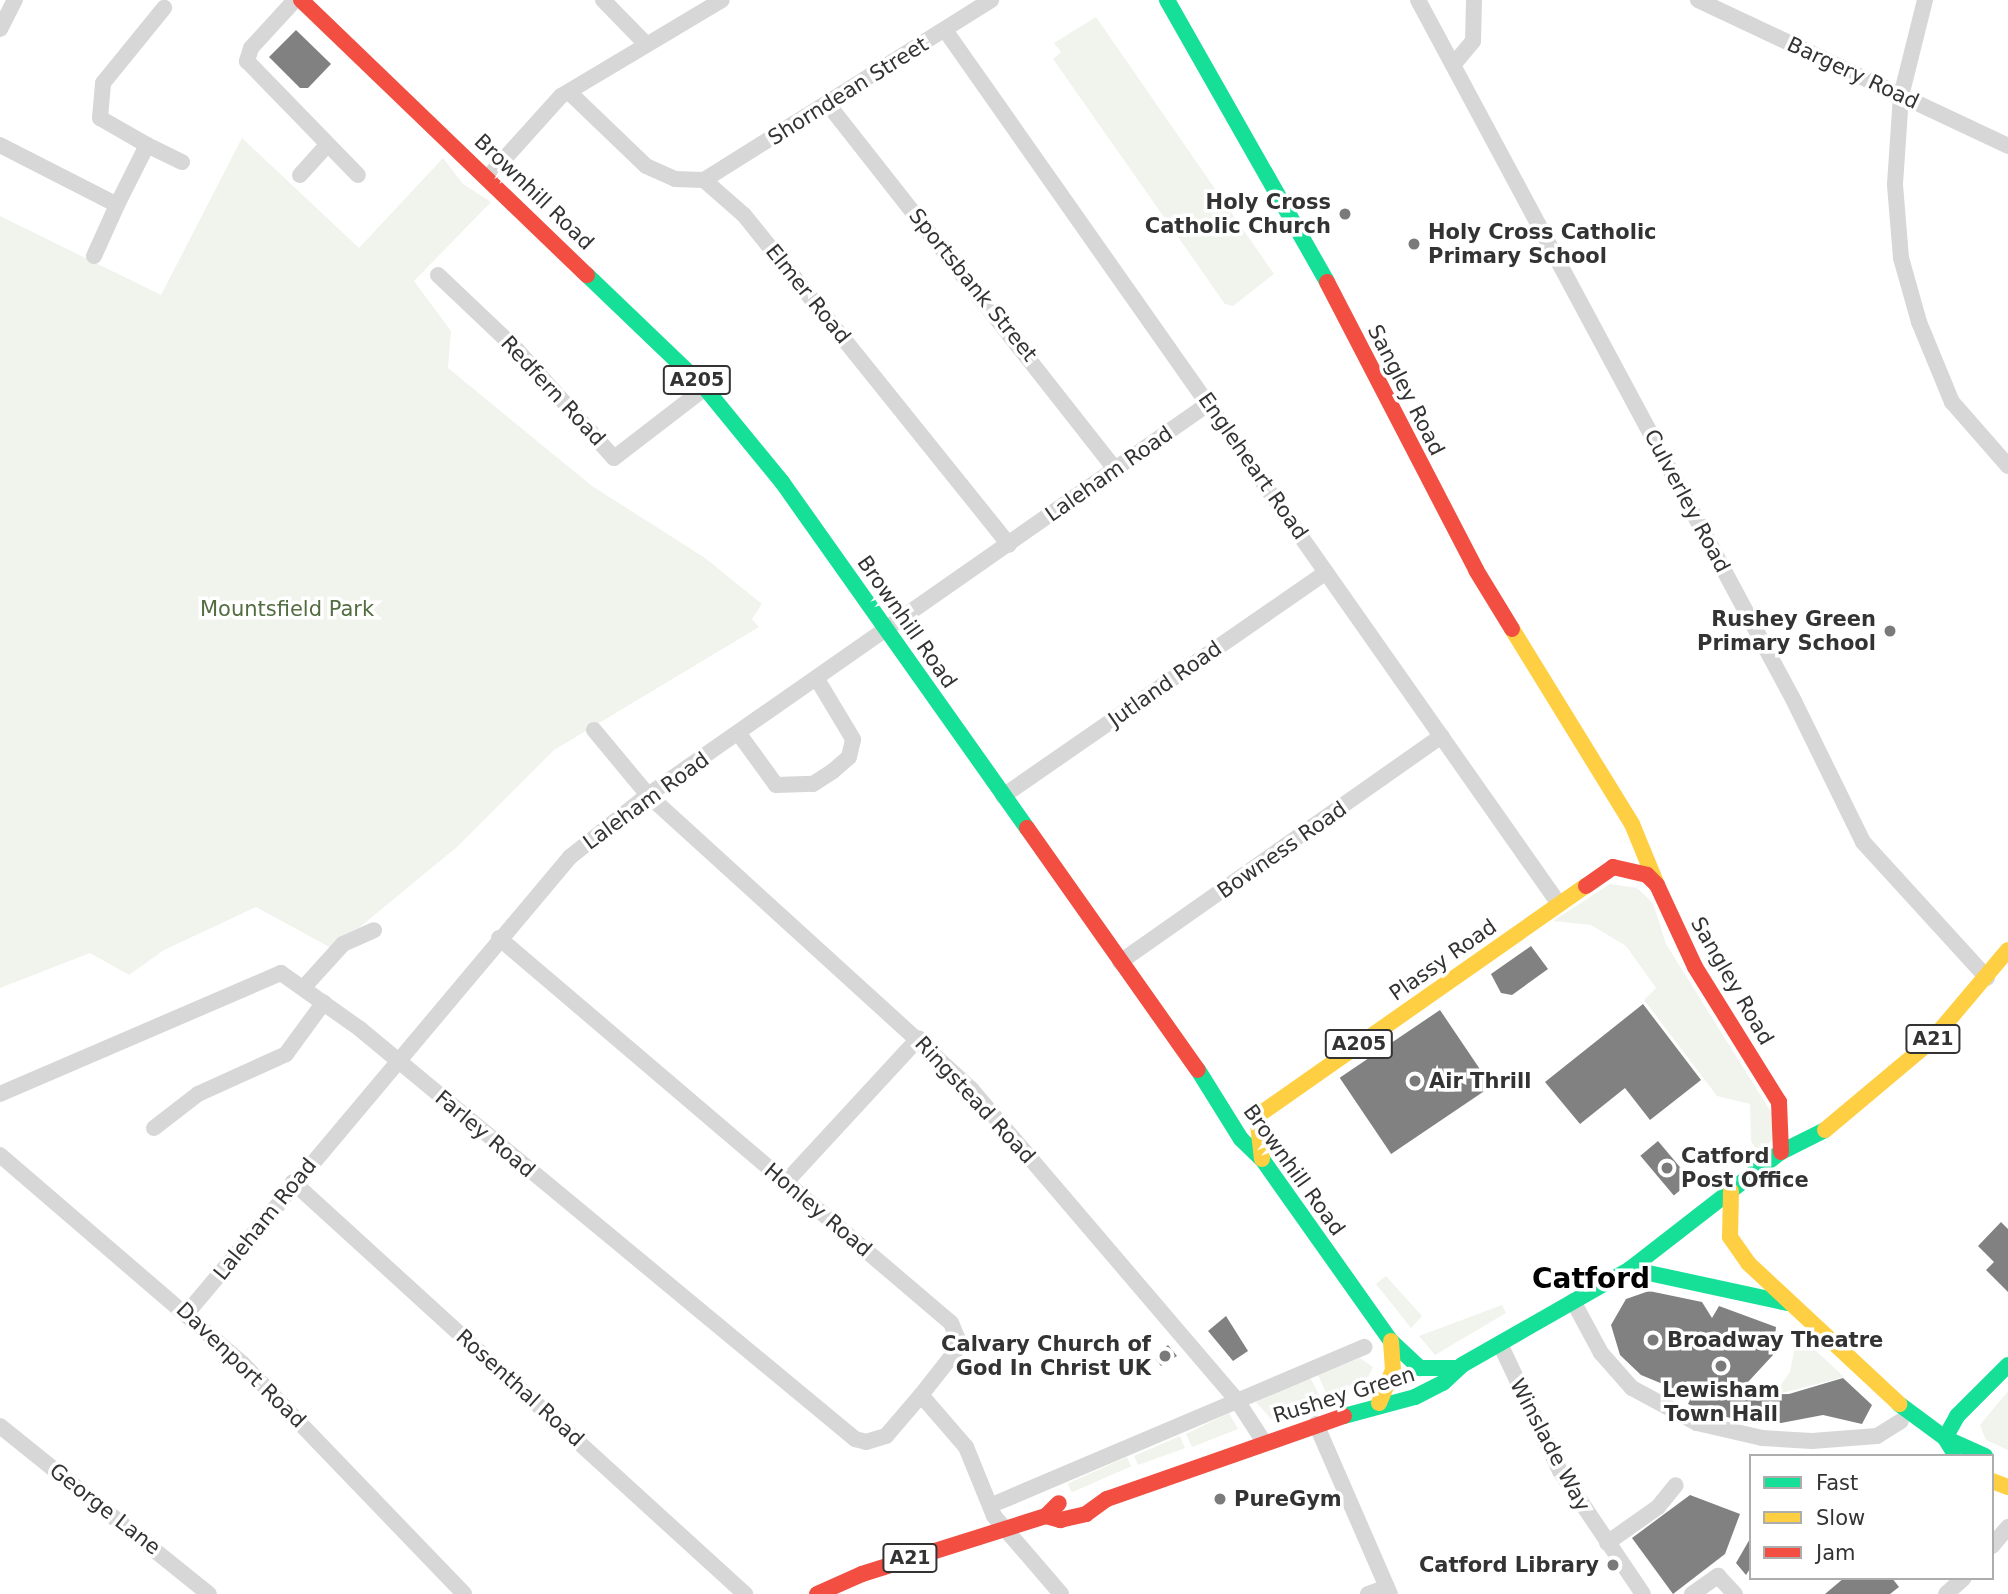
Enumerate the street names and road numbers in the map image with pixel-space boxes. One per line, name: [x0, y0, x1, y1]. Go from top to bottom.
street label: Shorndean Street: [763, 32, 933, 150]
street label: Bargery Road: [1783, 32, 1923, 114]
street label: Brownhill Road: [469, 129, 599, 255]
street label: Sportsbank Street: [904, 203, 1042, 367]
street label: Elmer Road: [760, 239, 856, 349]
street label: Sangley Road: [1362, 320, 1450, 460]
street label: Redfern Road: [496, 331, 610, 451]
road number: A205: [662, 364, 732, 396]
street label: Engleheart Road: [1193, 388, 1313, 544]
street label: Laleham Road: [1041, 421, 1177, 527]
street label: Culverley Road: [1639, 425, 1735, 577]
street label: Brownhill Road: [852, 551, 962, 693]
street label: Jutland Road: [1104, 636, 1226, 732]
street label: Laleham Road: [578, 747, 714, 855]
street label: Bowness Road: [1213, 796, 1351, 904]
street label: Sangley Road: [1685, 913, 1779, 1049]
street label: Plassy Road: [1385, 914, 1501, 1006]
road number: A21: [1905, 1023, 1961, 1054]
road number: A205: [1324, 1028, 1394, 1060]
street label: Ringstead Road: [910, 1031, 1040, 1169]
street label: Farley Road: [430, 1085, 540, 1183]
street label: Brownhill Road: [1238, 1099, 1350, 1241]
street label: Laleham Road: [208, 1153, 322, 1285]
street label: Honley Road: [759, 1158, 877, 1262]
street label: Davenport Road: [171, 1297, 311, 1433]
street label: Rosenthal Road: [451, 1324, 589, 1452]
street label: Rushey Green: [1270, 1361, 1418, 1429]
street label: Winslade Way: [1504, 1374, 1596, 1516]
street label: George Lane: [44, 1458, 166, 1560]
road number: A21: [882, 1542, 938, 1574]

